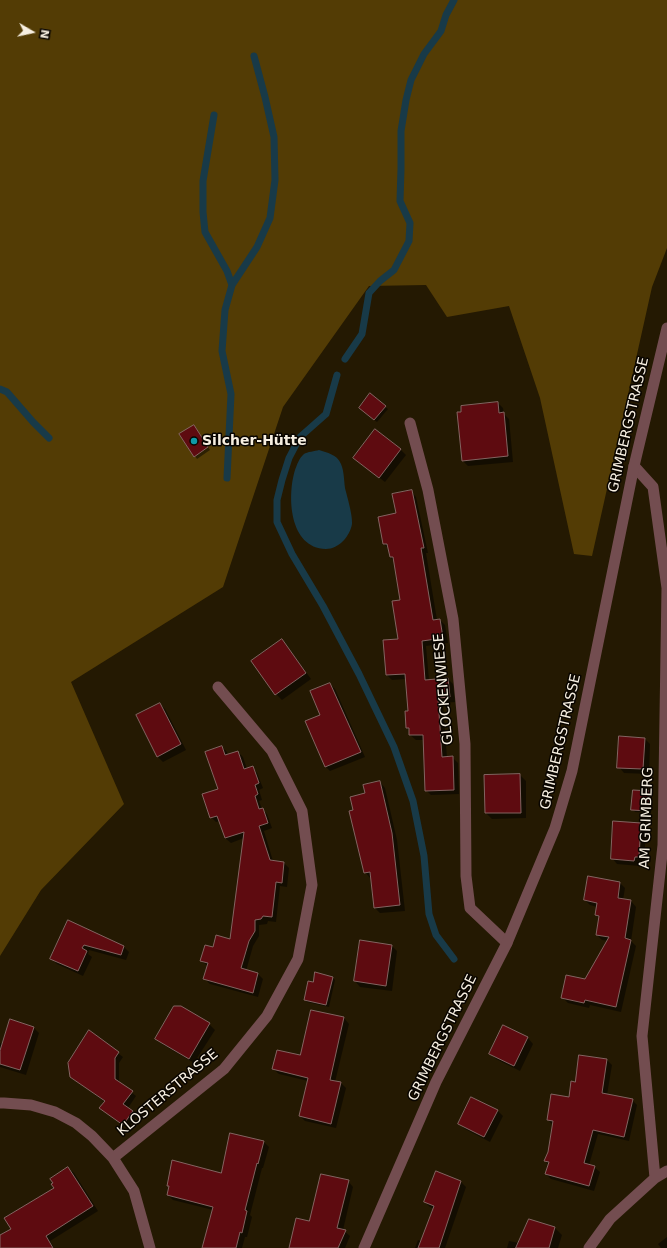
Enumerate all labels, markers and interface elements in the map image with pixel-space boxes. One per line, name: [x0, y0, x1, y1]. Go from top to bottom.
north arrow: [12, 12, 52, 52]
text: N: [37, 28, 51, 40]
street label: GRIMBERGSTRASSE: [605, 356, 653, 494]
place label: Silcher-Hütte: [202, 433, 307, 449]
marker: Silcher-Hütte: [189, 436, 199, 446]
street label: GLOCKENWIESE: [431, 632, 457, 746]
street label: GRIMBERGSTRASSE: [537, 673, 585, 811]
street label: AM GRIMBERG: [637, 767, 657, 869]
street label: GRIMBERGSTRASSE: [405, 972, 481, 1104]
street label: KLOSTERSTRASSE: [114, 1046, 222, 1140]

